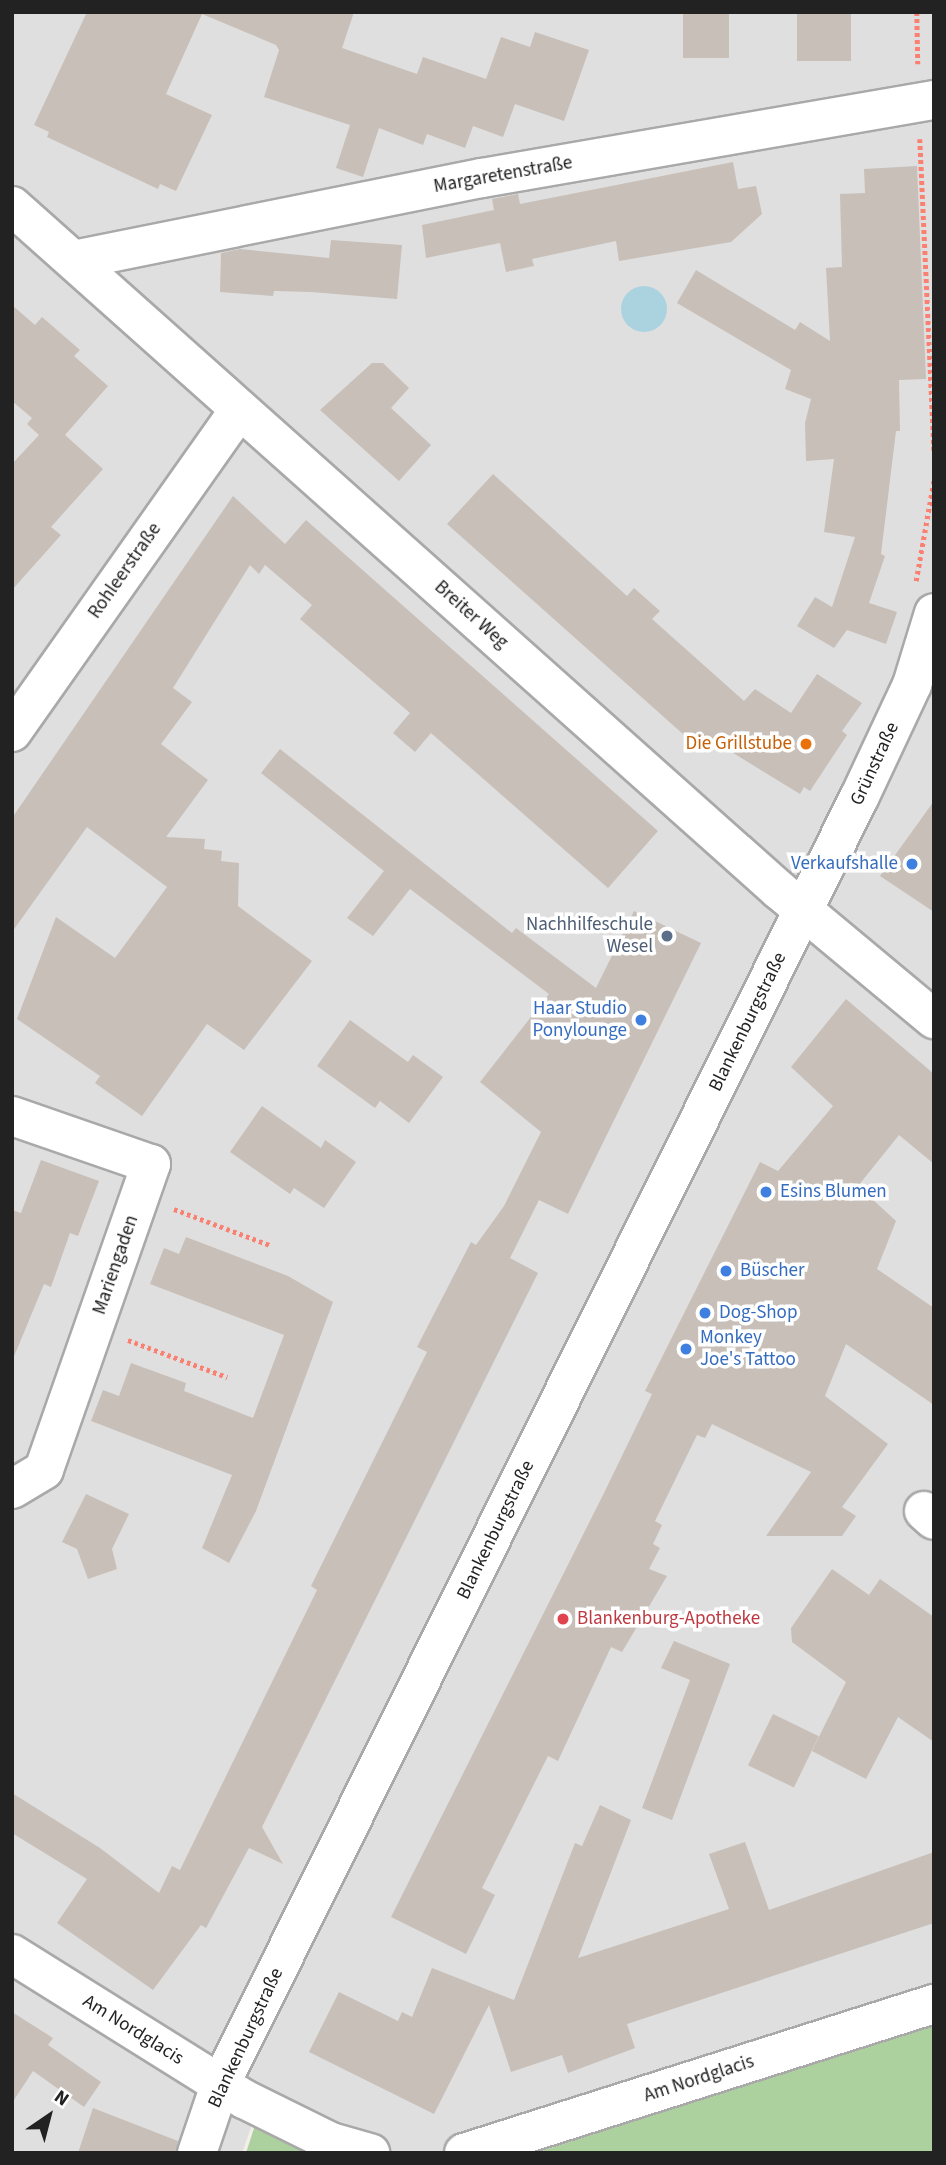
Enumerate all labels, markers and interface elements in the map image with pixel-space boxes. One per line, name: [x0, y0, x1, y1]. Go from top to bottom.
street label: Margaretenstraße: [432, 152, 574, 198]
street label: Rohleerstraße: [84, 519, 166, 623]
street label: Breiter Weg: [429, 576, 513, 654]
street label: Grünstraße: [846, 719, 904, 809]
place label: Die Grillstube: [685, 733, 792, 755]
marker: Die Grillstube: [798, 736, 814, 752]
place label: Verkaufshalle: [791, 853, 898, 875]
marker: Verkaufshalle: [904, 856, 920, 872]
place label: Nachhilfeschule Wesel: [526, 914, 653, 958]
marker: Nachhilfeschule Wesel: [659, 928, 675, 944]
street label: Blankenburgstraße: [704, 949, 792, 1095]
place label: Haar Studio Ponylounge: [533, 998, 627, 1042]
marker: Haar Studio Ponylounge: [633, 1012, 649, 1028]
place label: Esins Blumen: [780, 1181, 887, 1203]
marker: Esins Blumen: [758, 1184, 774, 1200]
street label: Mariengaden: [88, 1212, 144, 1318]
place label: Büscher: [740, 1260, 804, 1282]
marker: Büscher: [718, 1263, 734, 1279]
place label: Dog-Shop: [719, 1302, 797, 1324]
marker: Dog-Shop: [697, 1305, 713, 1321]
place label: Monkey Joe's Tattoo: [700, 1327, 796, 1371]
marker: Monkey Joe's Tattoo: [678, 1341, 694, 1357]
street label: Blankenburgstraße: [452, 1457, 540, 1603]
place label: Blankenburg-Apotheke: [577, 1608, 760, 1630]
marker: Blankenburg-Apotheke: [555, 1611, 571, 1627]
street label: Blankenburgstraße: [204, 1964, 288, 2112]
street label: Am Nordglacis: [78, 1990, 188, 2070]
street label: Am Nordglacis: [641, 2050, 757, 2108]
north arrow: [14, 2081, 84, 2151]
text: N: [48, 2084, 74, 2113]

